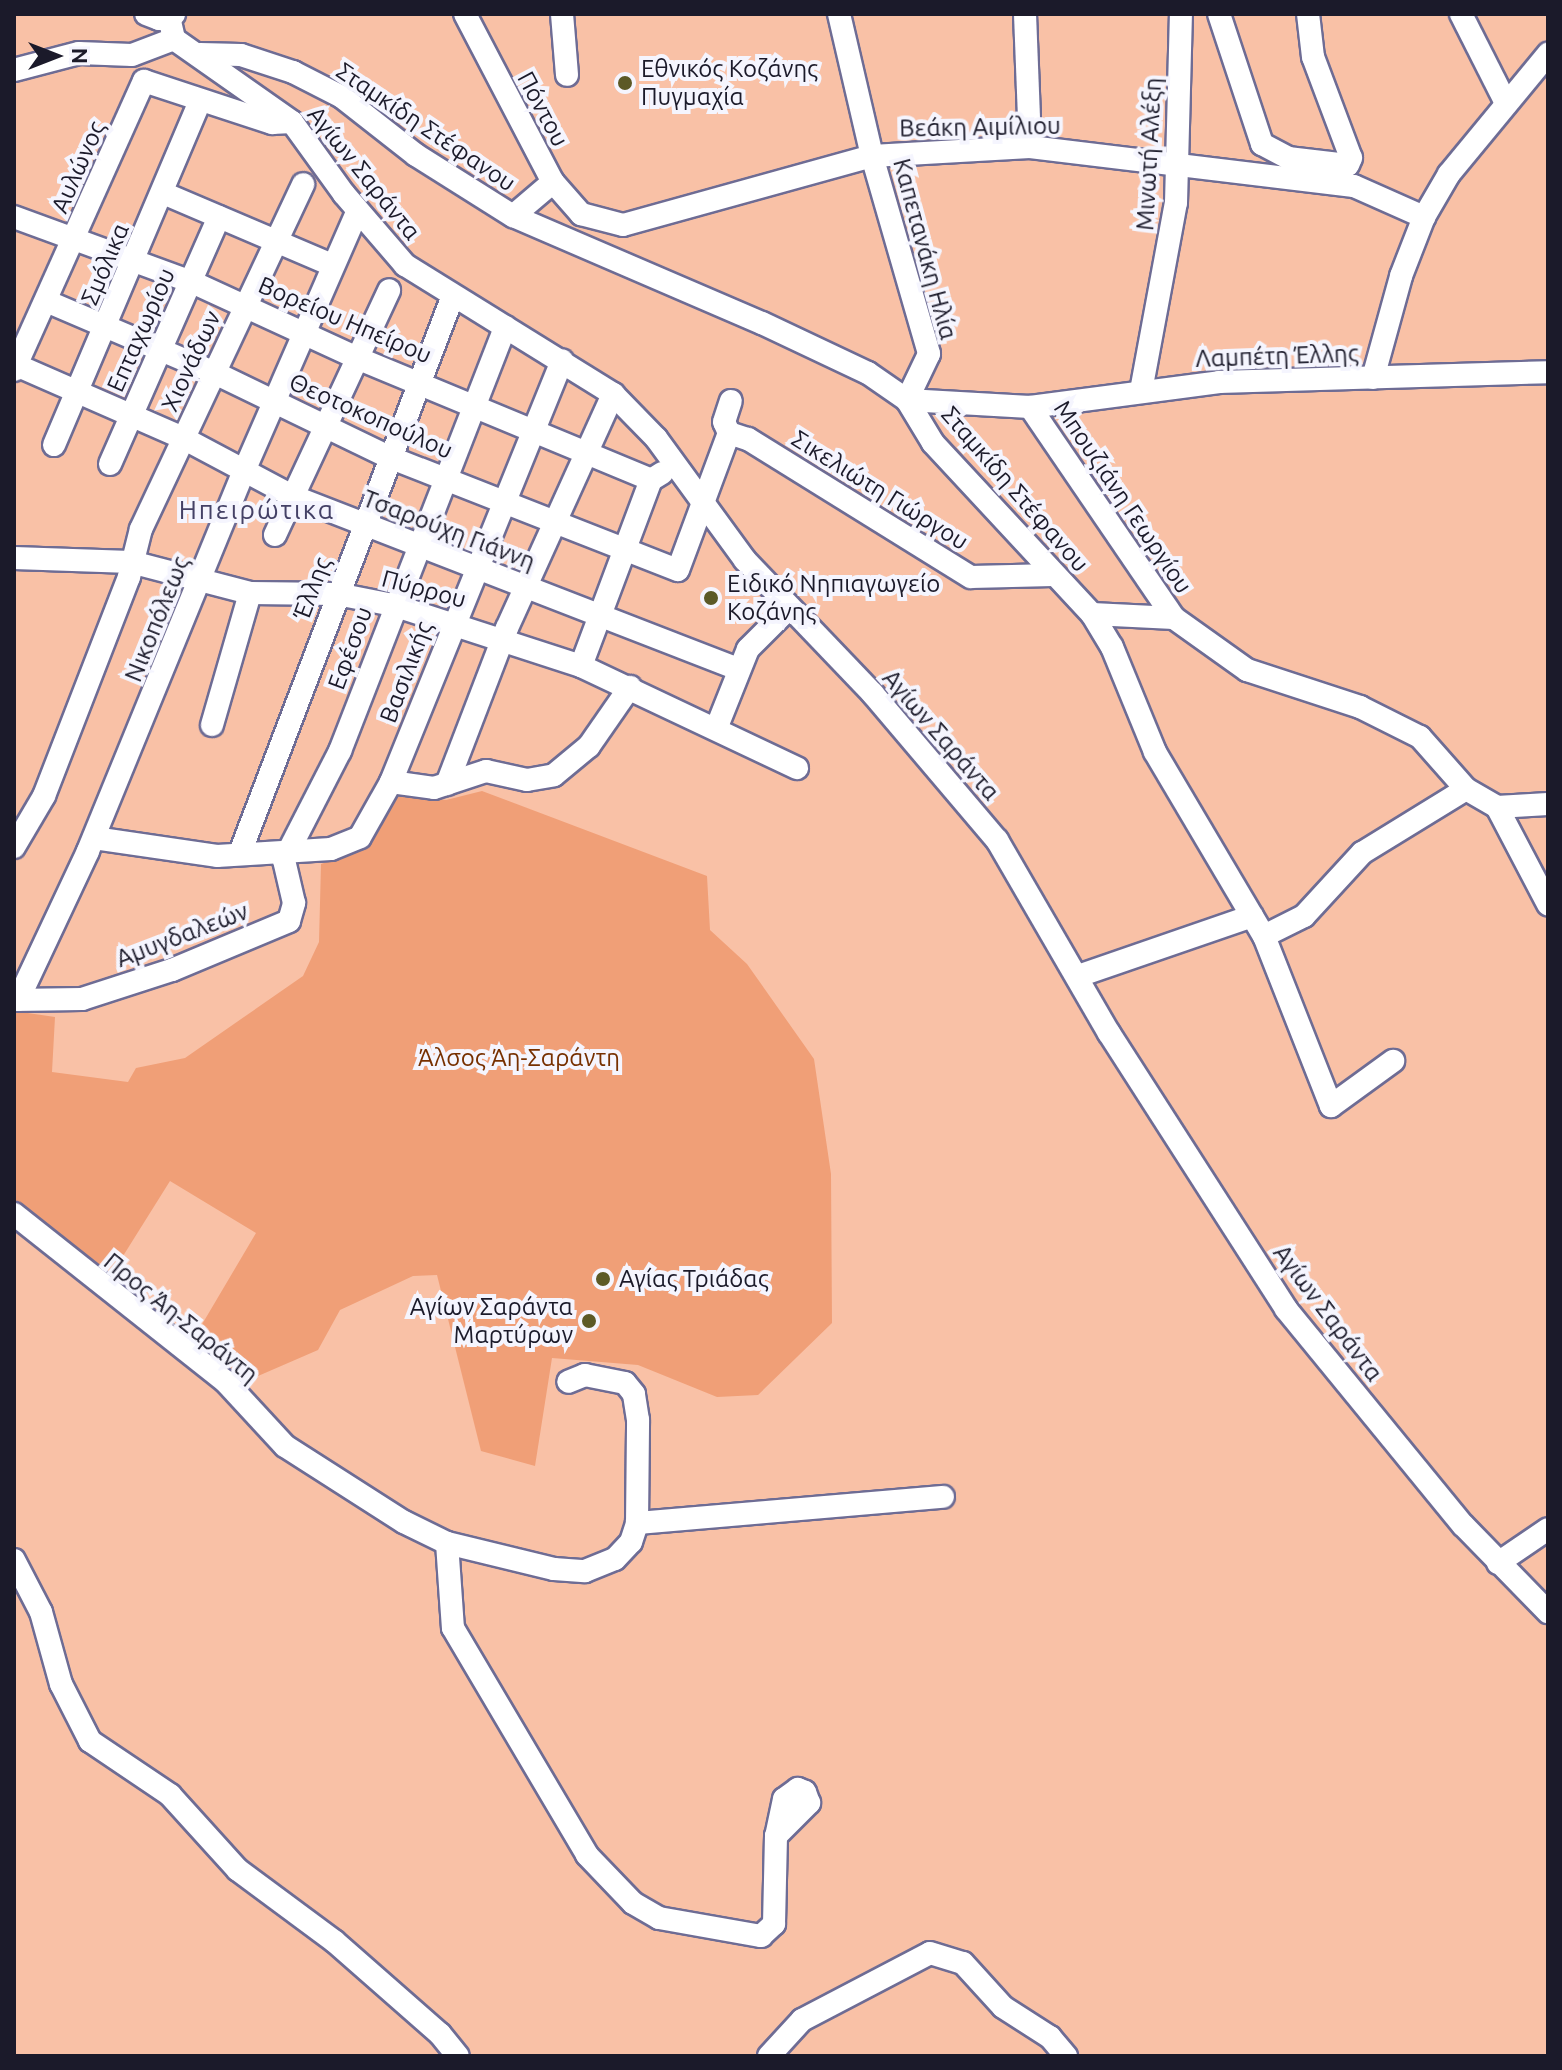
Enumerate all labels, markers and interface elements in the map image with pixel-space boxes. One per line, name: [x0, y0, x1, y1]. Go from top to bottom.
north arrow: [16, 16, 96, 96]
text: N: [68, 48, 93, 64]
place label: Εθνικός Κοζάνης Πυγμαχία: [641, 55, 818, 111]
street label: Σταμκίδη Στέφανου: [331, 56, 521, 198]
street label: Πόντου: [511, 67, 575, 151]
marker: Εθνικός Κοζάνης Πυγμαχία: [616, 74, 634, 92]
street label: Μινωτή Αλέξη: [1131, 77, 1167, 231]
street label: Αγίων Σαράντα: [301, 100, 427, 246]
street label: Βεάκη Αιμίλιου: [899, 111, 1061, 143]
street label: Αυλώνος: [45, 117, 111, 217]
street label: Καπετανάκη Ηλία: [887, 155, 963, 343]
street label: Σμόλικα: [75, 219, 135, 309]
street label: Επταχωρίου: [101, 264, 181, 396]
street label: Βορείου Ηπείρου: [254, 270, 436, 370]
street label: Χιονάδων: [155, 306, 227, 416]
street label: Λαμπέτη Έλλης: [1195, 339, 1359, 373]
street label: Θεοτοκοπούλου: [285, 367, 457, 465]
street label: Μπουζιάνη Γεωργίου: [1048, 395, 1198, 599]
street label: Σταμκίδη Στέφανου: [935, 400, 1095, 578]
street label: Σικελιώτη Γιώργου: [786, 424, 974, 556]
street label: Τσαρούχη Γιάννη: [359, 484, 539, 576]
district label: Ηπειρώτικα: [179, 494, 335, 526]
street label: Νικοπόλεως: [119, 552, 195, 686]
street label: Έλλης: [287, 553, 337, 623]
street label: Πύρρου: [379, 564, 469, 614]
place label: Ειδικό Νηπιαγωγείο Κοζάνης: [727, 570, 940, 626]
marker: Ειδικό Νηπιαγωγείο Κοζάνης: [702, 589, 720, 607]
street label: Εφέσου: [322, 603, 378, 693]
street label: Βασιλικής: [374, 617, 438, 727]
street label: Αγίων Σαράντα: [877, 664, 1005, 806]
street label: Αμυγδαλεών: [112, 897, 252, 973]
park label: Άλσος Άη-Σαράντη: [418, 1044, 620, 1072]
street label: Αγίων Σαράντα: [1267, 1239, 1389, 1387]
street label: Προς Άη-Σαράντη: [98, 1247, 264, 1389]
place label: Αγίας Τριάδας: [619, 1265, 769, 1293]
marker: Αγίας Τριάδας: [594, 1270, 612, 1288]
place label: Αγίων Σαράντα Μαρτύρων: [410, 1293, 573, 1349]
marker: Αγίων Σαράντα Μαρτύρων: [580, 1312, 598, 1330]

